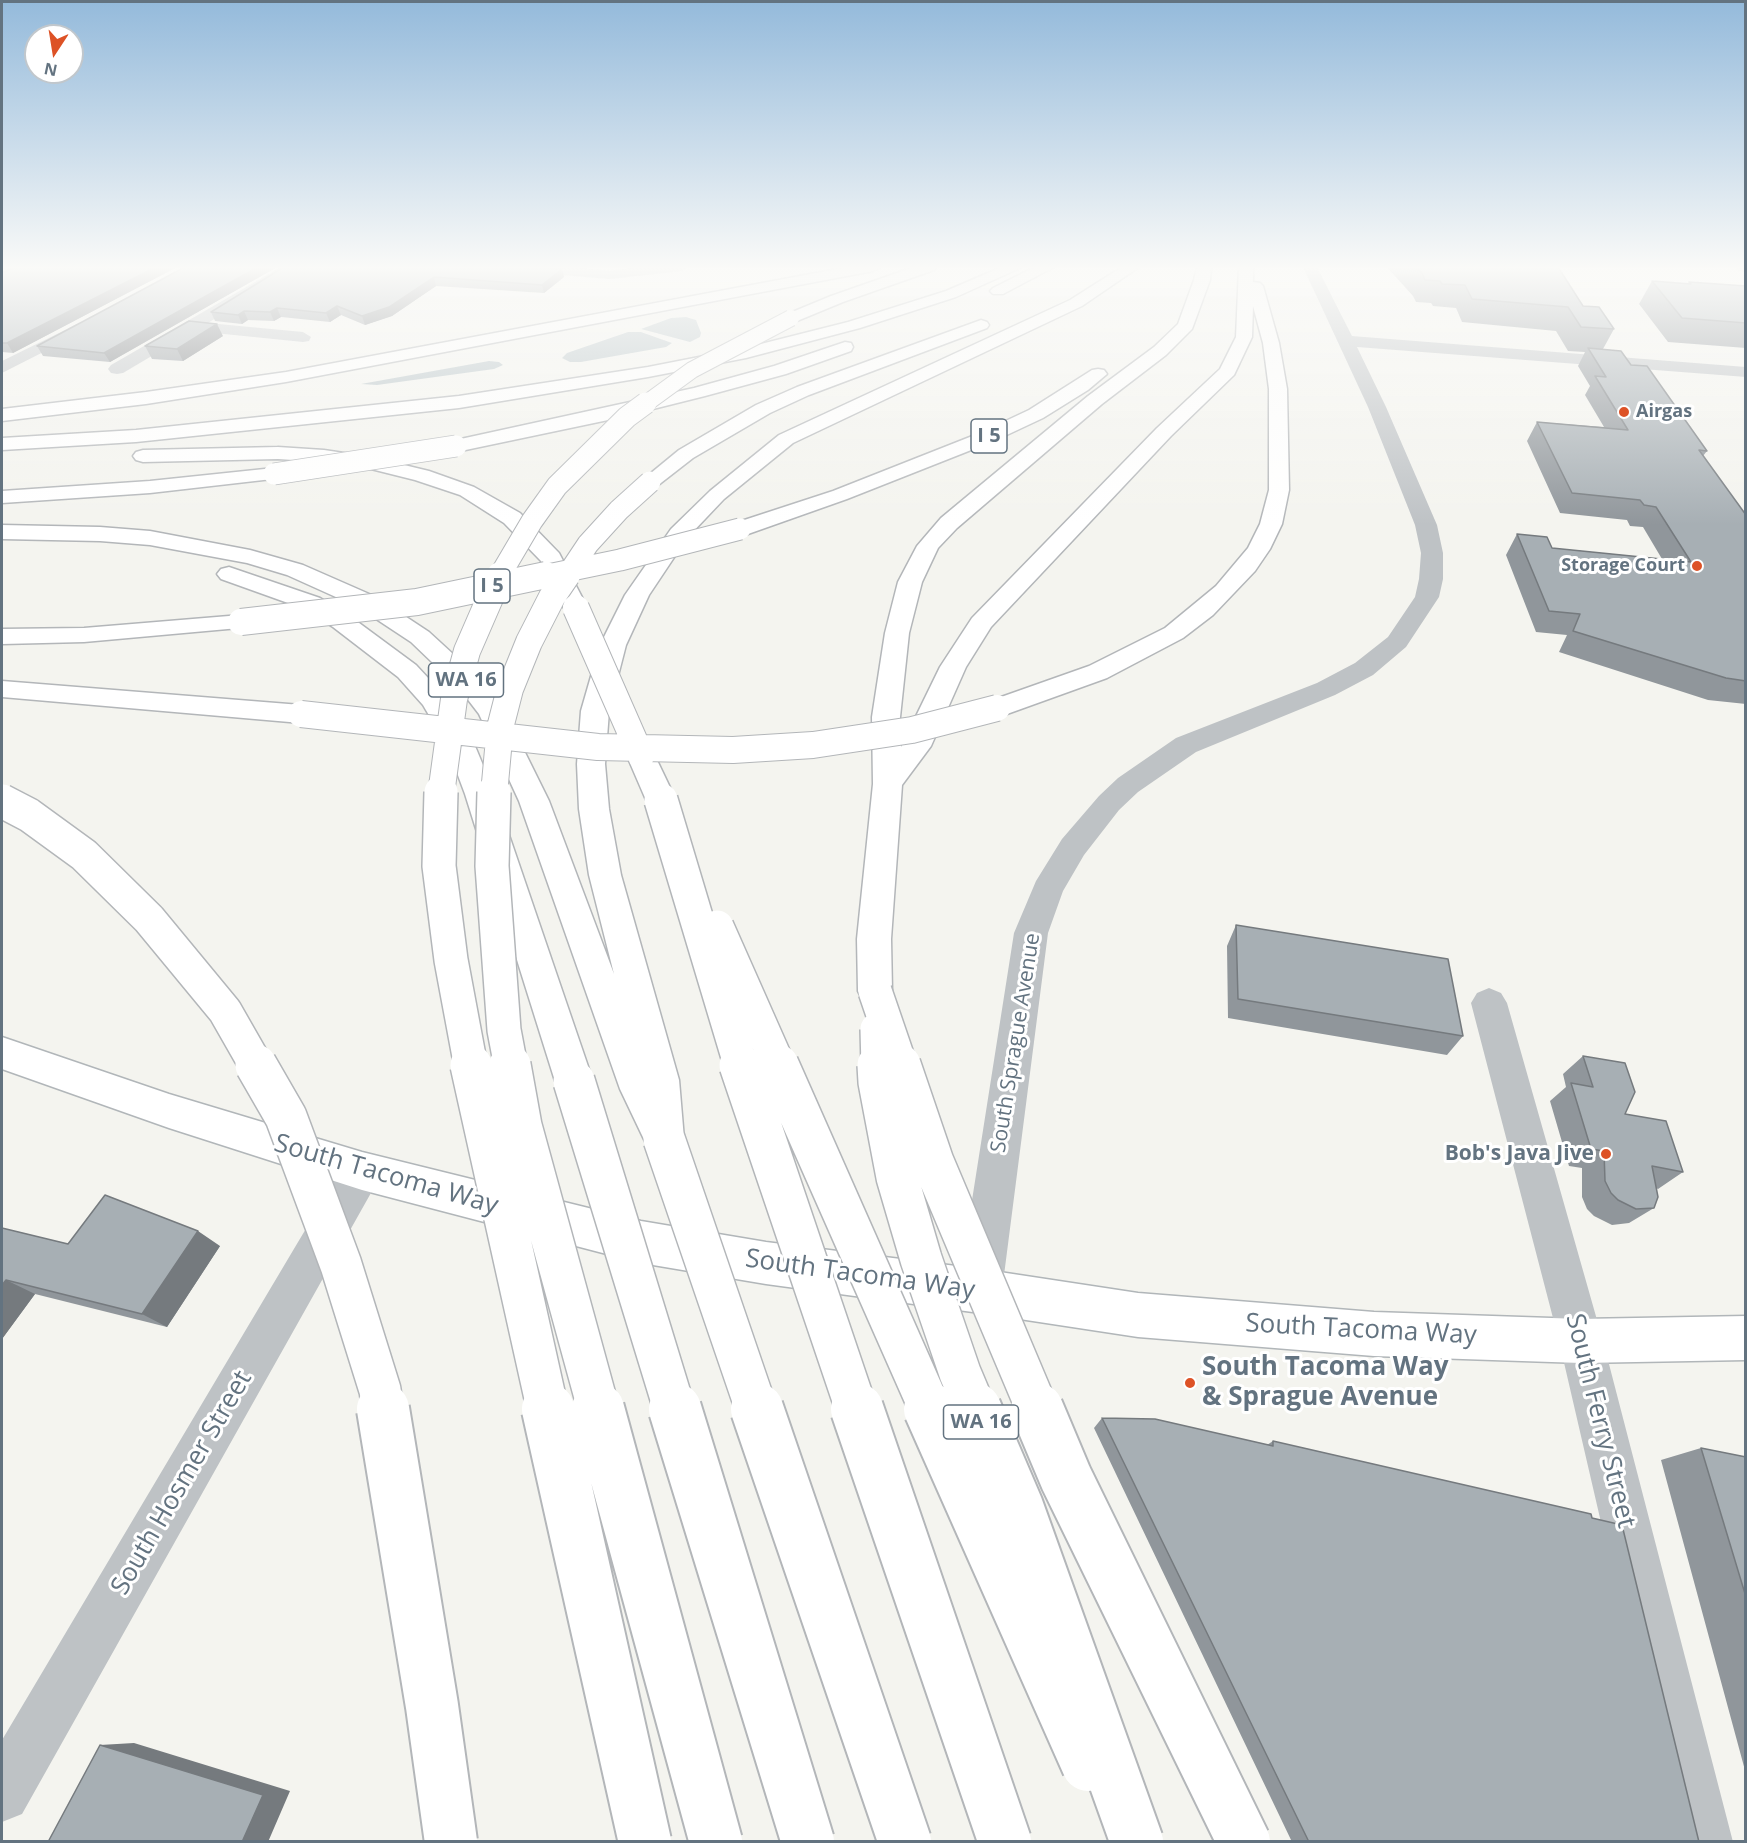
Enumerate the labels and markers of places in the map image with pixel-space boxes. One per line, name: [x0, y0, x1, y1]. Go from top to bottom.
place label: Airgas: [1636, 401, 1692, 423]
marker: Airgas: [1617, 405, 1631, 419]
place label: Storage Court: [1561, 555, 1685, 577]
marker: Storage Court: [1690, 559, 1704, 573]
place label: Bob's Java Jive: [1445, 1141, 1594, 1167]
marker: Bob's Java Jive: [1599, 1147, 1613, 1161]
place label: South Tacoma Way & Sprague Avenue: [1202, 1352, 1448, 1414]
marker: South Tacoma Way & Sprague Avenue: [1183, 1376, 1197, 1390]

